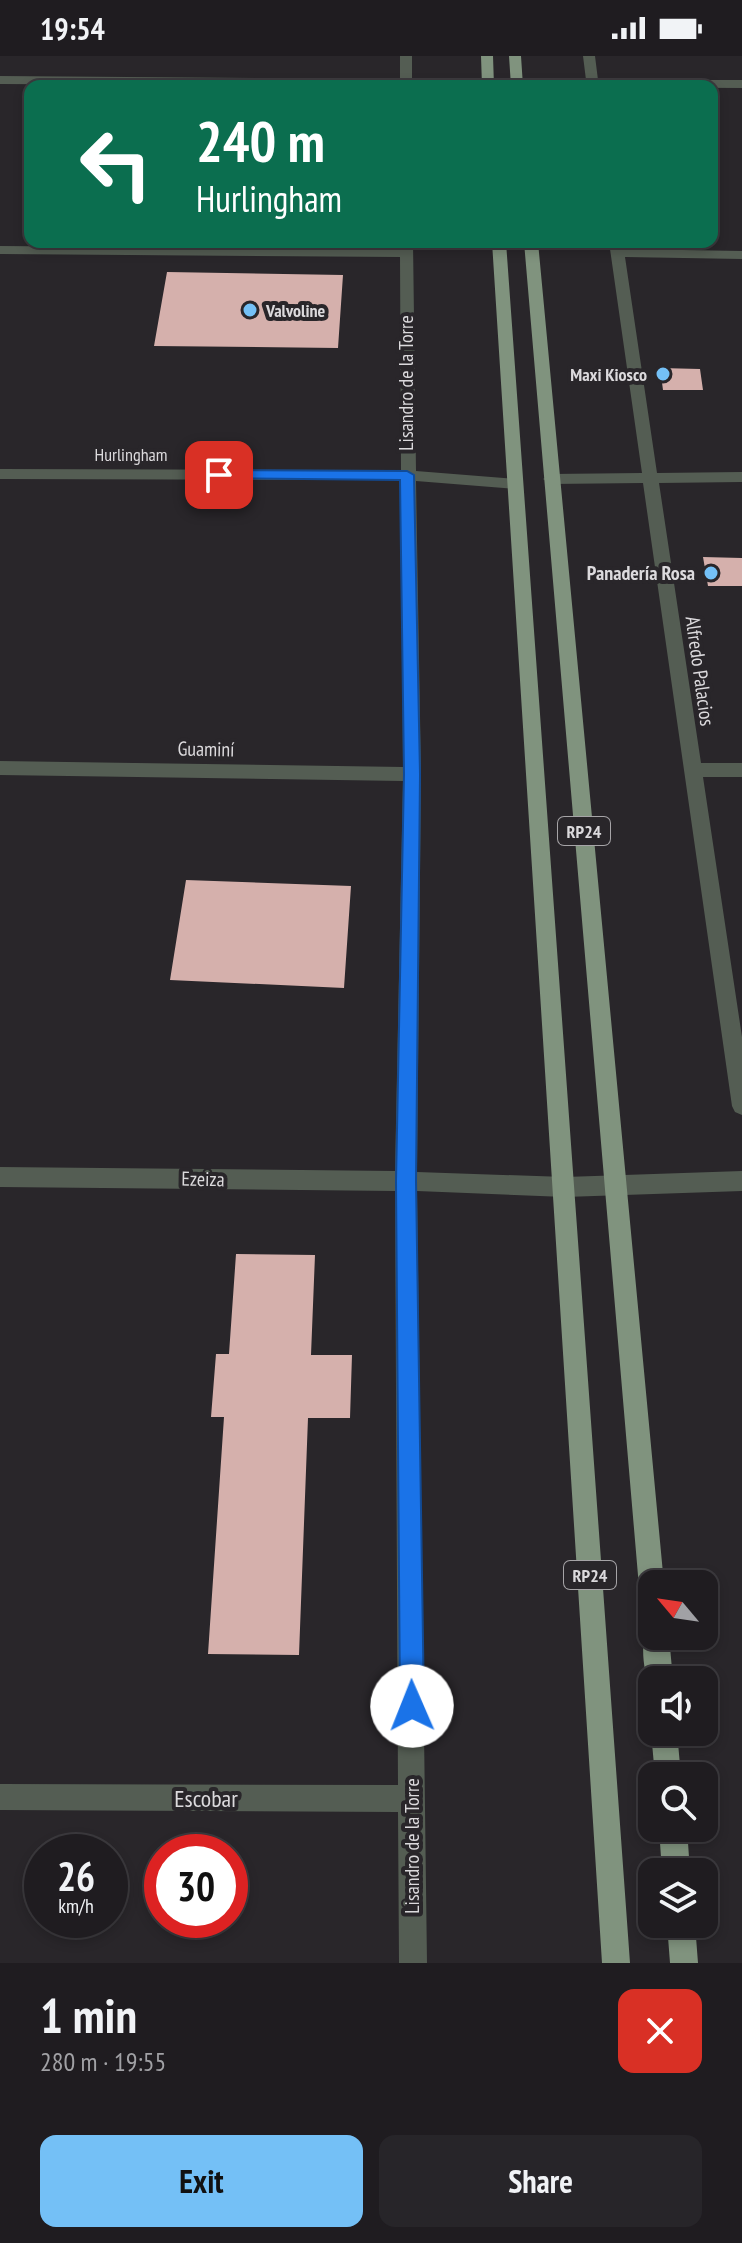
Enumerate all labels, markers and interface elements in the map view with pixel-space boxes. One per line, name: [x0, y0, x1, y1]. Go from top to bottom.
text: 19:54: [40, 9, 105, 48]
text: 240 m: [196, 105, 325, 177]
icon: left: [64, 112, 168, 216]
text: Hurlingham: [196, 175, 342, 222]
place label: Valvoline: [265, 299, 326, 322]
marker: Valvoline: [241, 301, 259, 319]
street label: Lisandro de la Torre: [393, 315, 419, 451]
place label: Maxi Kiosco: [570, 363, 647, 386]
marker: Maxi Kiosco: [654, 365, 672, 383]
pin: [185, 441, 253, 509]
street label: Hurlingham: [94, 443, 168, 466]
icon: arrive: [197, 453, 241, 497]
place label: Panadería Rosa: [587, 560, 695, 586]
marker: Panadería Rosa: [702, 564, 720, 582]
street label: Alfredo Palacios: [679, 614, 721, 728]
street label: Guaminí: [177, 736, 235, 763]
road number: RP24: [558, 817, 610, 845]
street label: Ezeiza: [181, 1166, 225, 1192]
road number: RP24: [564, 1561, 616, 1589]
north arrow: [638, 1570, 718, 1650]
map controls: [638, 1570, 718, 1938]
position arrow: [370, 1664, 454, 1748]
button: sound: [638, 1666, 718, 1746]
button: search: [638, 1762, 718, 1842]
street label: Lisandro de la Torre: [399, 1778, 425, 1914]
street label: Escobar: [174, 1783, 238, 1814]
speed limit sign: 30: [144, 1834, 248, 1938]
text: 26: [57, 1850, 95, 1902]
button: layers: [638, 1858, 718, 1938]
text: km/h: [58, 1893, 94, 1919]
text: 1 min: [40, 1984, 137, 2046]
button: close: [618, 1989, 702, 2073]
text: 280 m · 19:55: [40, 2045, 166, 2078]
button: Exit: [40, 2135, 363, 2227]
button: Share: [379, 2135, 702, 2227]

